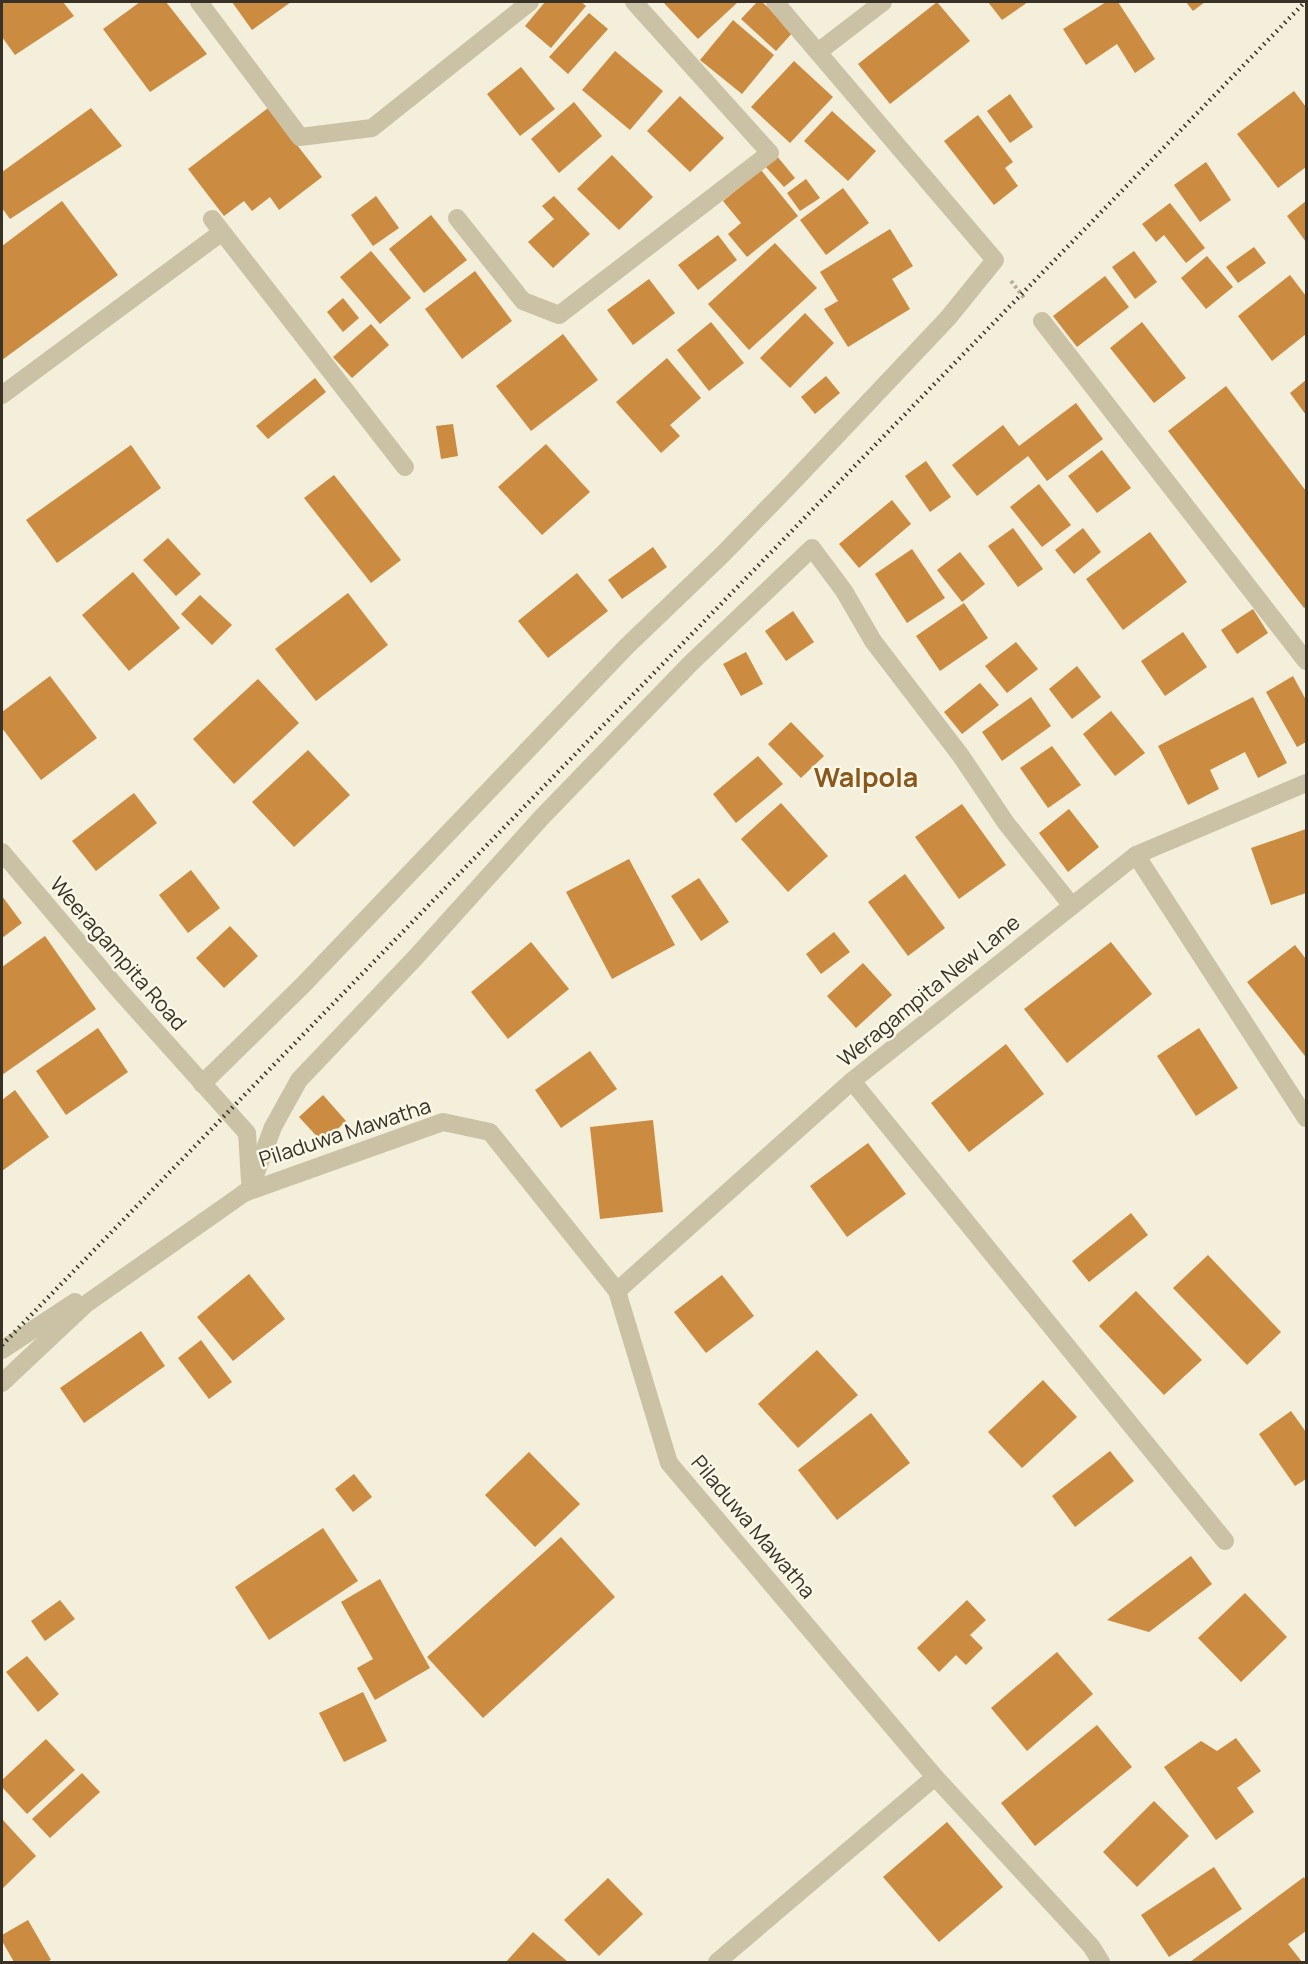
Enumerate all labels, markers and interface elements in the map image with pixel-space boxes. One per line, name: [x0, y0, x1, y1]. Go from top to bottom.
district label: Walpola: [814, 758, 918, 795]
street label: Weeragampita Road: [44, 871, 193, 1036]
street label: Weragampita New Lane: [832, 908, 1025, 1072]
street label: Piladuwa Mawatha: [255, 1091, 434, 1173]
street label: Piladuwa Mawatha: [686, 1449, 822, 1604]

